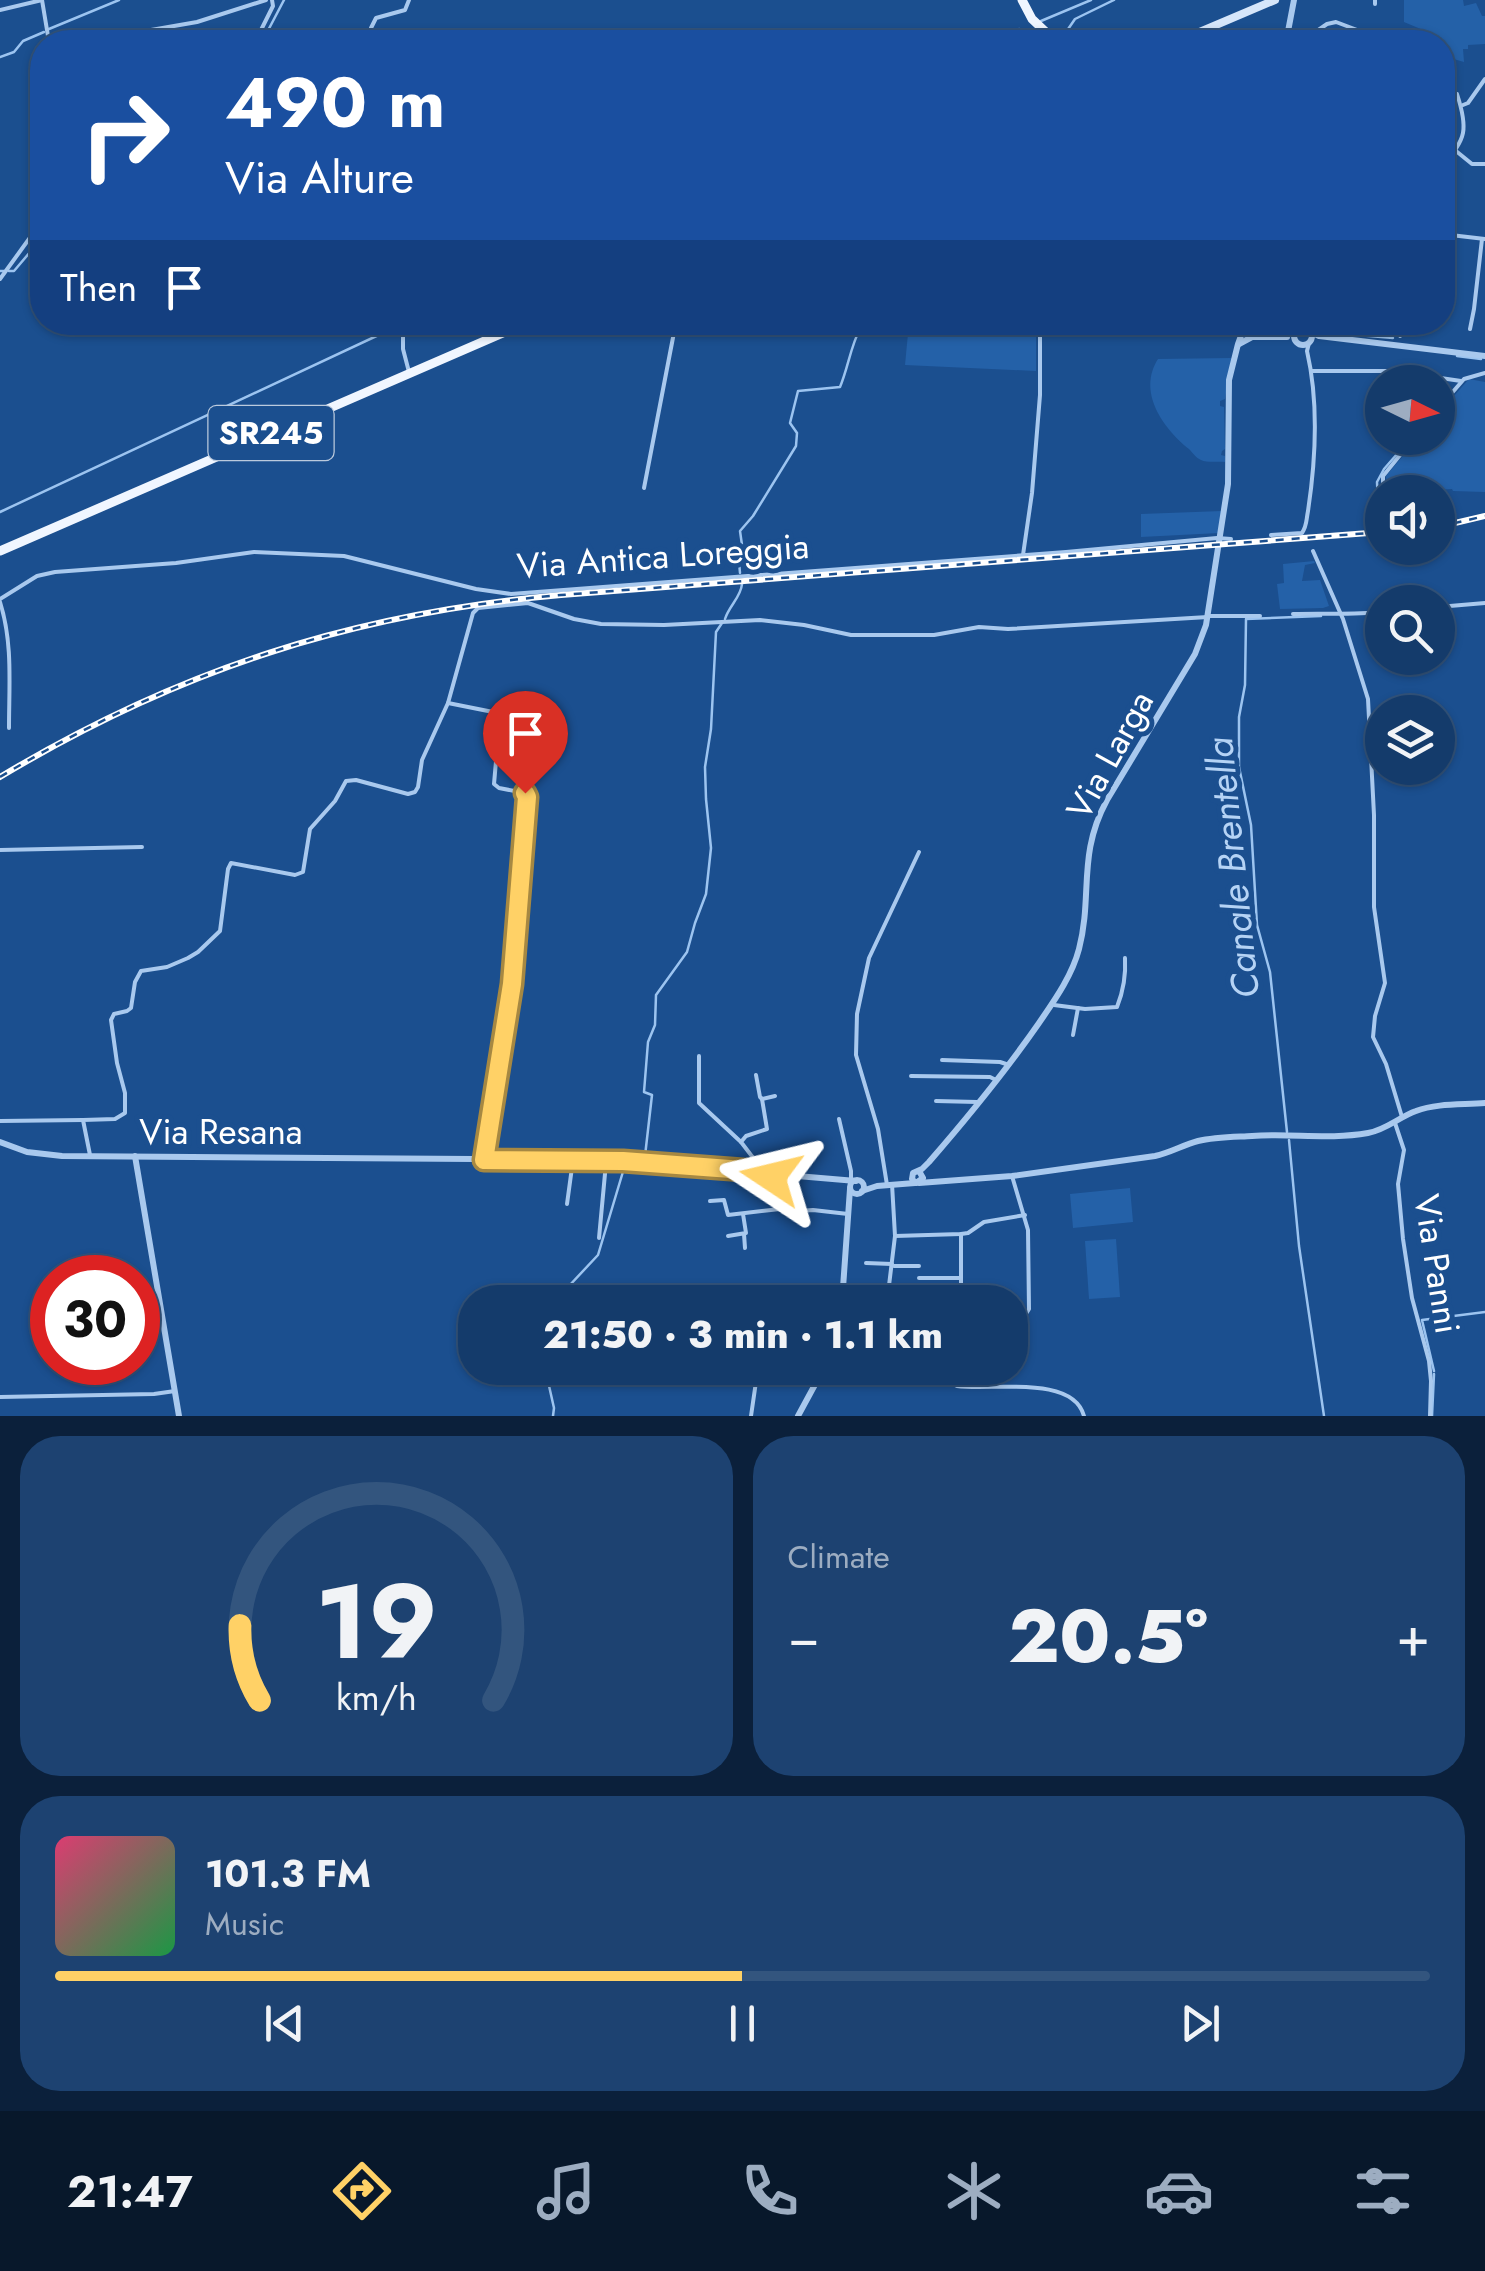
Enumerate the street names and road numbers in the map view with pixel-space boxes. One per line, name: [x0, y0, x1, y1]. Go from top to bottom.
road number: SR245: [208, 406, 334, 460]
street label: Via Antica Loreggia: [515, 521, 811, 591]
street label: Via Larga: [1054, 681, 1166, 829]
street label: Via Resana: [139, 1107, 303, 1157]
street label: Via Panni: [1401, 1191, 1473, 1337]

